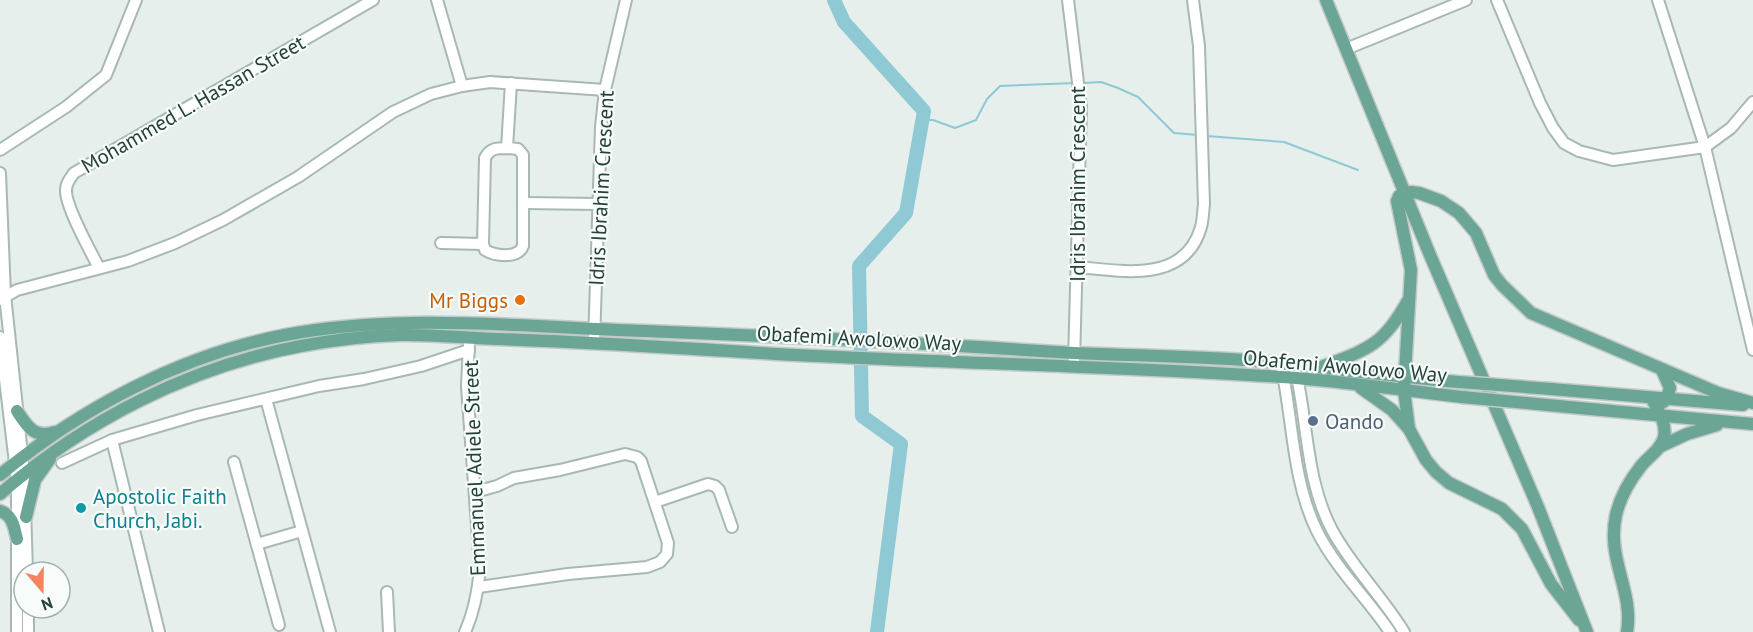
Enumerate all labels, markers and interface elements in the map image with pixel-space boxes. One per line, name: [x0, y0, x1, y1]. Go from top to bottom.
street label: Mohammed L. Hassan Street: [76, 29, 310, 179]
street label: Idris Ibrahim Crescent: [1064, 86, 1091, 282]
street label: Idris Ibrahim Crescent: [582, 89, 620, 287]
place label: Mr Biggs: [429, 287, 508, 314]
marker: Mr Biggs: [513, 293, 527, 307]
street label: Obafemi Awolowo Way: [756, 319, 962, 357]
street label: Obafemi Awolowo Way: [1242, 344, 1448, 388]
street label: Emmanuel Adiele Street: [457, 359, 491, 577]
place label: Oando: [1325, 408, 1384, 435]
marker: Oando: [1306, 414, 1320, 428]
place label: Apostolic Faith Church, Jabi.: [93, 483, 227, 534]
marker: Apostolic Faith Church, Jabi.: [74, 501, 88, 515]
north arrow: [12, 560, 72, 620]
text: N: [39, 593, 55, 615]

